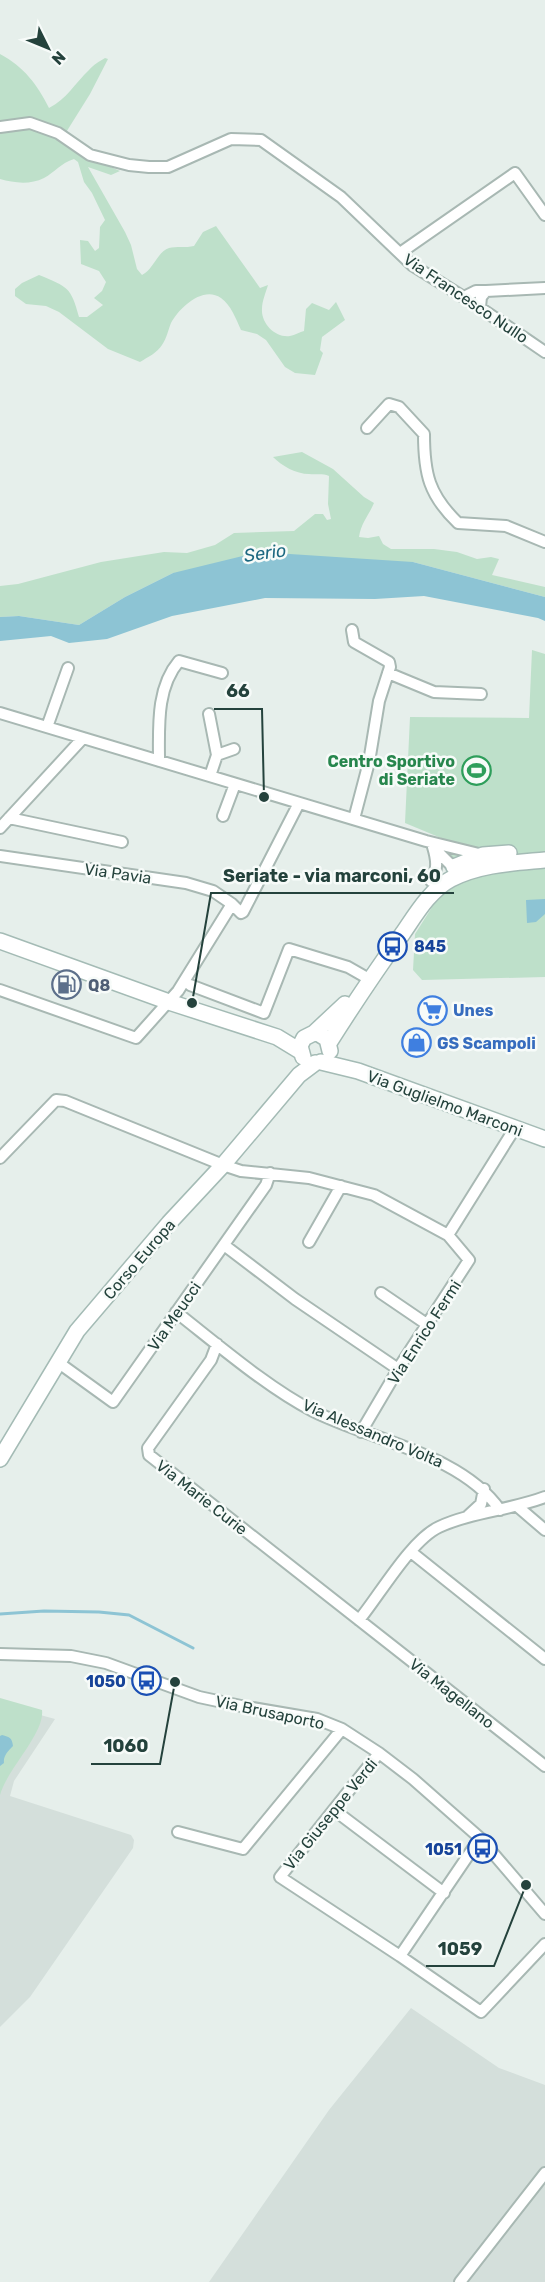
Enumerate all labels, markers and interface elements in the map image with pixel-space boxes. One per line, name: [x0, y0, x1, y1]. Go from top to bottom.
north arrow: [18, 18, 78, 78]
text: N: [48, 47, 69, 69]
street label: Via Francesco Nullo: [400, 250, 532, 347]
water label: Serio: [242, 539, 288, 567]
callout: 66: [214, 673, 262, 709]
text: 66: [226, 680, 250, 702]
place label: Centro Sportivo di Seriate: [327, 752, 455, 789]
sports icon: Centro Sportivo di Seriate: [460, 754, 492, 786]
callout: Seriate - via marconi, 60: [211, 857, 454, 893]
street label: Via Pavia: [83, 859, 153, 888]
text: Seriate - via marconi, 60: [223, 865, 441, 887]
bus stop icon: 845: [377, 930, 409, 962]
place label: 845: [414, 937, 446, 956]
fuel station icon: Q8: [51, 969, 83, 1001]
place label: Q8: [88, 976, 110, 995]
supermarket icon: Unes: [416, 994, 448, 1026]
place label: Unes: [453, 1001, 493, 1020]
shop icon: GS Scampoli: [400, 1027, 432, 1059]
place label: GS Scampoli: [437, 1034, 536, 1053]
street label: Via Guglielmo Marconi: [364, 1066, 525, 1140]
street label: Corso Europa: [99, 1215, 179, 1303]
street label: Via Enrico Fermi: [384, 1277, 465, 1388]
street label: Via Meucci: [144, 1278, 205, 1354]
street label: Via Alessandro Volta: [300, 1395, 446, 1472]
street label: Via Marie Curie: [152, 1456, 251, 1539]
street label: Via Magellano: [405, 1654, 498, 1732]
bus stop icon: 1050: [131, 1665, 163, 1697]
place label: 1050: [86, 1672, 126, 1691]
street label: Via Brusaporto: [214, 1692, 326, 1733]
callout: 1060: [91, 1728, 160, 1764]
text: 1060: [103, 1735, 149, 1757]
street label: Via Giuseppe Verdi: [280, 1755, 381, 1874]
bus stop icon: 1051: [467, 1833, 499, 1865]
place label: 1051: [425, 1840, 462, 1859]
callout: 1059: [426, 1930, 494, 1966]
text: 1059: [438, 1938, 482, 1960]

